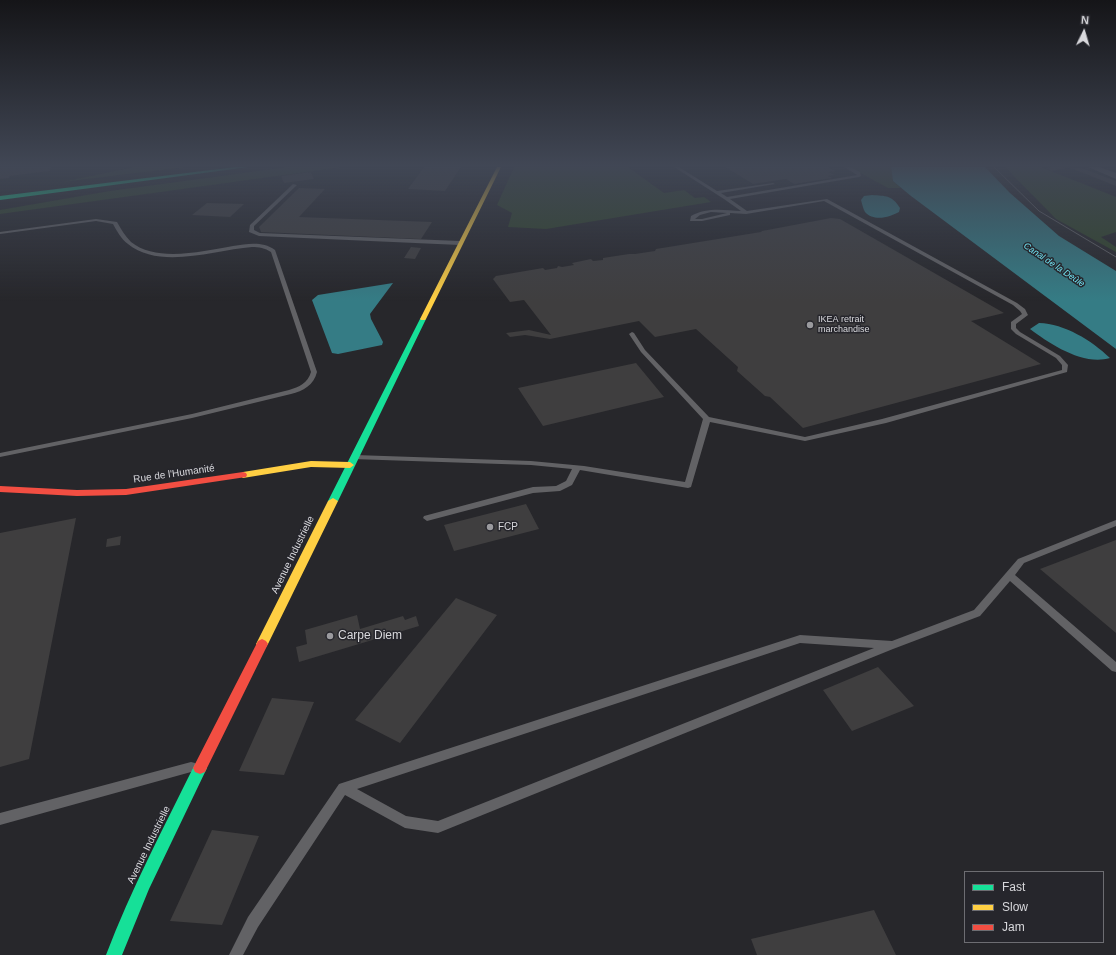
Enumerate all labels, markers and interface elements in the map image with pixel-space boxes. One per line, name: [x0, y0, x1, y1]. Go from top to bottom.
north arrow: [1064, 12, 1104, 52]
text: N: [1081, 14, 1090, 26]
water label: Canal de la Deûle: [1021, 241, 1087, 289]
place label: IKEA retrait marchandise: [818, 315, 870, 336]
marker: IKEA retrait marchandise: [805, 320, 815, 330]
street label: Rue de l'Humanité: [133, 462, 215, 486]
street label: Avenue Industrielle: [269, 514, 317, 596]
place label: FCP: [498, 521, 518, 533]
marker: FCP: [485, 522, 495, 532]
place label: Carpe Diem: [338, 629, 402, 643]
marker: Carpe Diem: [325, 631, 335, 641]
street label: Avenue Industrielle: [125, 804, 173, 886]
legend: [964, 871, 1104, 943]
text: Fast: [1002, 880, 1025, 894]
text: Slow: [1002, 900, 1028, 914]
text: Jam: [1002, 920, 1025, 934]

